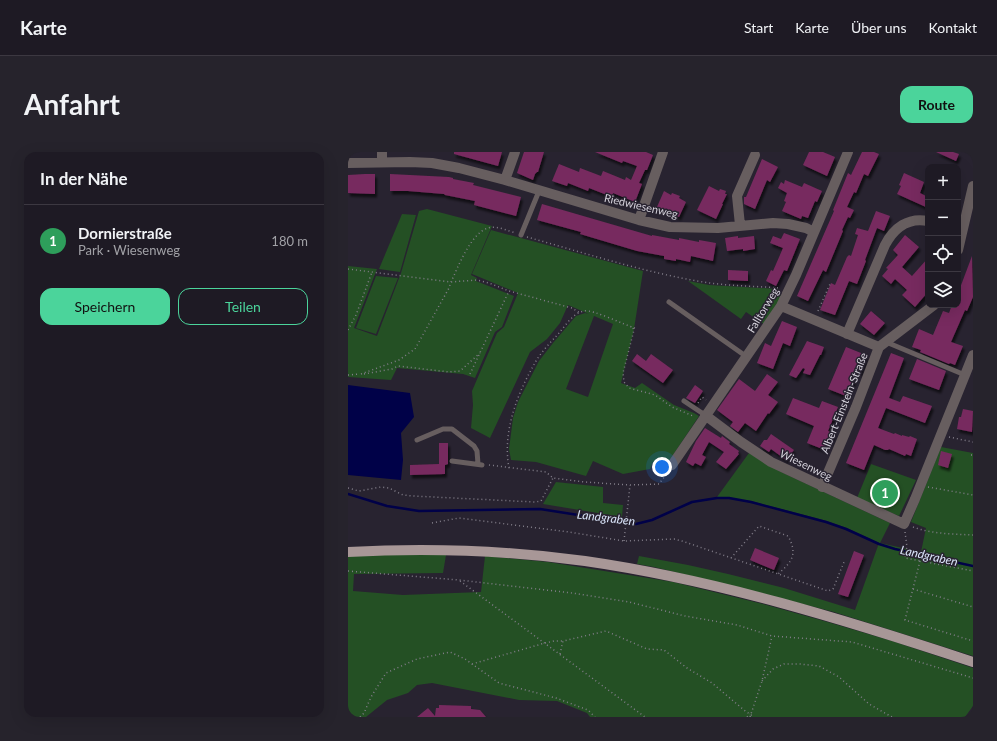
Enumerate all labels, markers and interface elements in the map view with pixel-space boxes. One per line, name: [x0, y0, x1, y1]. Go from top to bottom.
text: Karte: [20, 16, 67, 39]
text: Start: [744, 19, 773, 36]
text: Karte: [795, 19, 829, 36]
text: Über uns: [851, 19, 906, 36]
text: Kontakt: [928, 19, 977, 36]
button: Route: [900, 86, 973, 123]
text: Anfahrt: [24, 87, 120, 121]
map controls: [925, 164, 961, 308]
button: +: [925, 164, 961, 200]
text: In der Nähe: [40, 168, 128, 189]
street label: Riedwiesenweg: [603, 191, 680, 220]
button: −: [925, 200, 961, 236]
text: Dornierstraße: [78, 224, 172, 242]
text: 1: [49, 233, 57, 249]
text: 180 m: [271, 233, 308, 249]
button: locate: [925, 236, 961, 272]
text: Park · Wiesenweg: [78, 242, 180, 258]
button: layers: [925, 272, 961, 308]
street label: Falltorweg: [744, 285, 781, 335]
button: Speichern: [40, 288, 170, 325]
button: Teilen: [178, 288, 308, 325]
street label: Albert-Einstein-Straße: [817, 350, 870, 455]
street label: Wiesenweg: [778, 446, 835, 483]
your location: [652, 457, 672, 477]
pin: 1: [872, 478, 898, 508]
water label: Landgraben: [576, 506, 636, 529]
water label: Landgraben: [899, 542, 959, 569]

